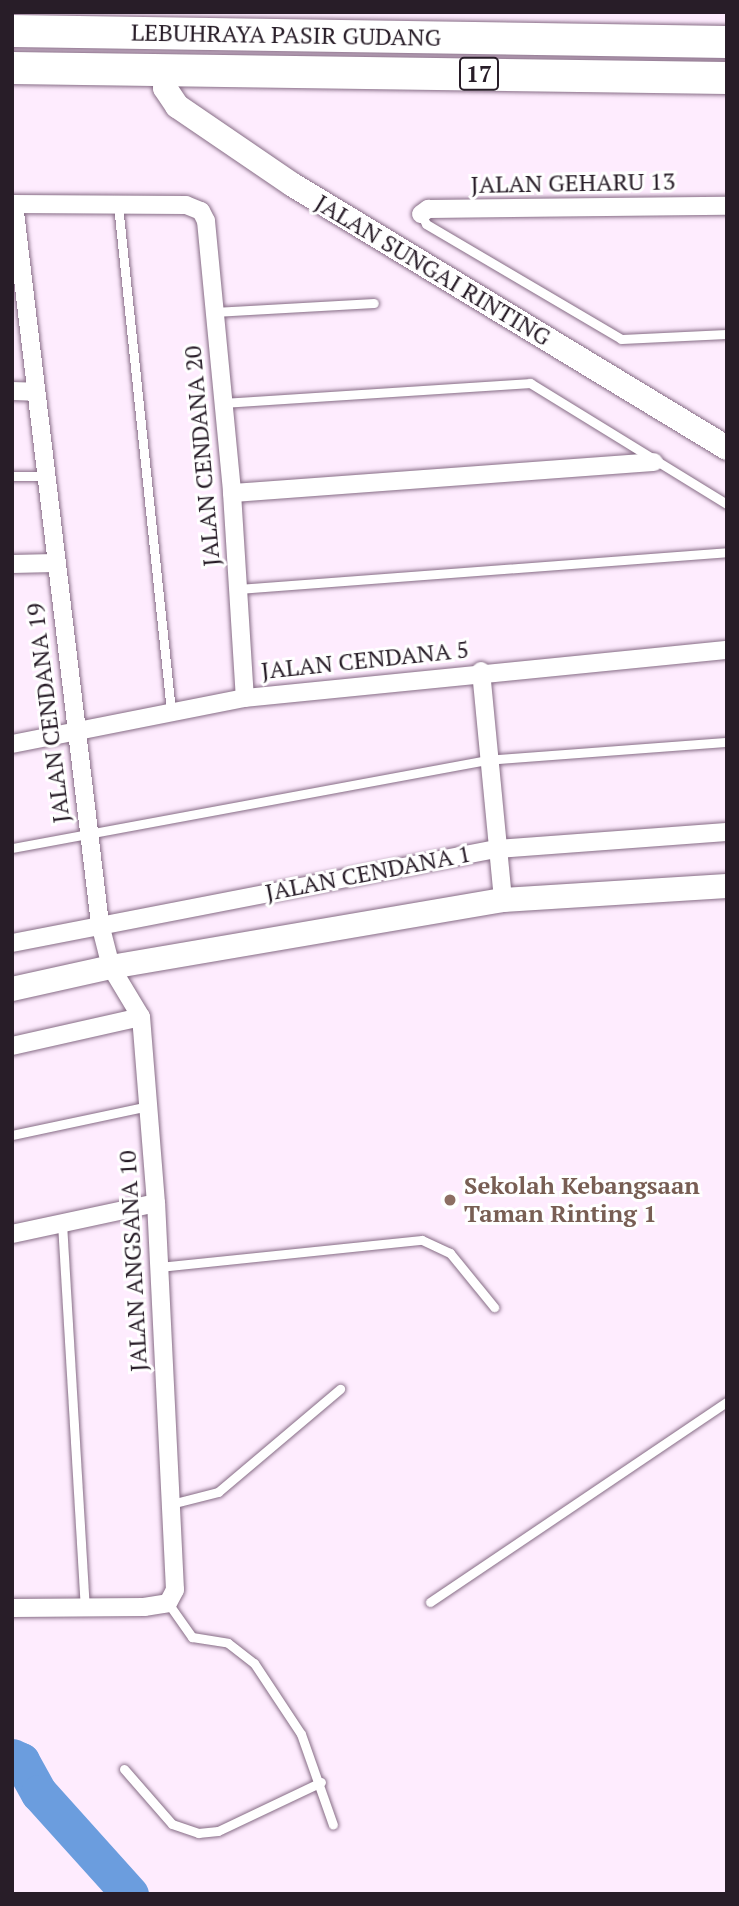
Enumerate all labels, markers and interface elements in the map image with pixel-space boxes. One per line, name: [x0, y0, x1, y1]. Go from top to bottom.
street label: LEBUHRAYA PASIR GUDANG: [130, 18, 442, 52]
road number: 17: [458, 54, 500, 94]
street label: JALAN GEHARU 13: [470, 167, 676, 199]
street label: JALAN SUNGAI RINTING: [310, 188, 556, 352]
street label: JALAN CENDANA 20: [178, 344, 226, 568]
street label: JALAN CENDANA 19: [20, 601, 76, 825]
street label: JALAN CENDANA 5: [259, 635, 471, 685]
street label: JALAN CENDANA 1: [263, 839, 473, 907]
street label: JALAN ANGSANA 10: [113, 1149, 153, 1373]
place label: Sekolah Kebangsaan Taman Rinting 1: [464, 1172, 700, 1228]
marker: Sekolah Kebangsaan Taman Rinting 1: [442, 1192, 458, 1208]

